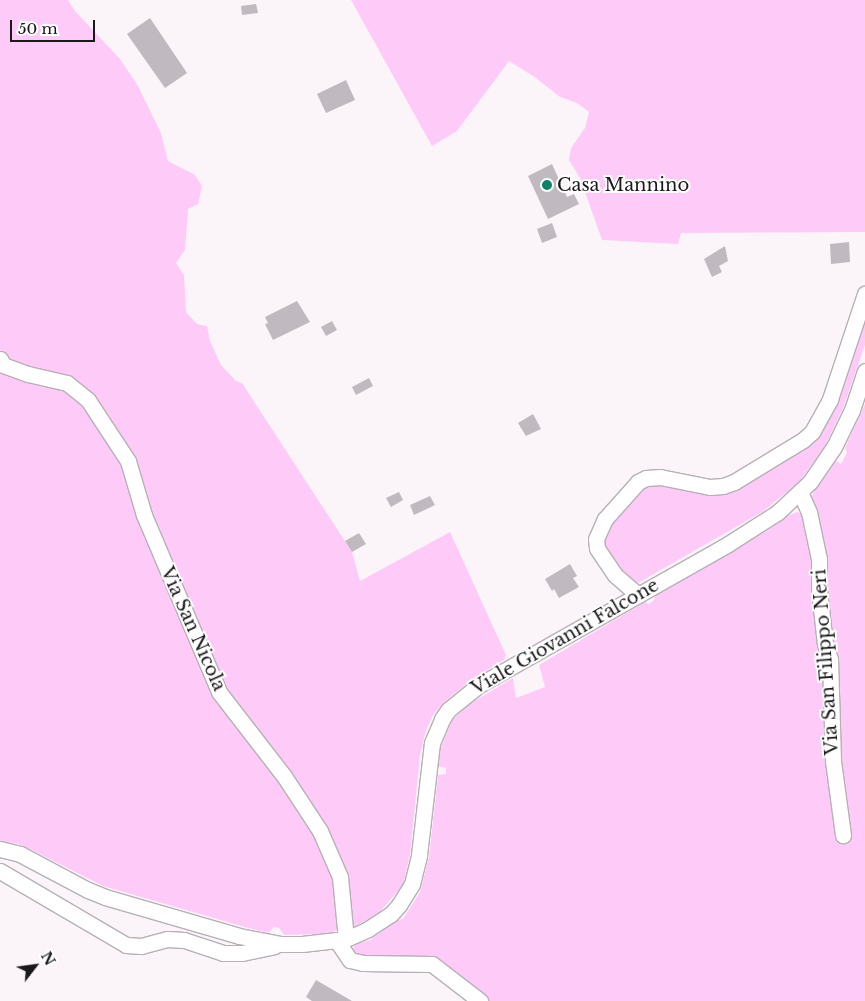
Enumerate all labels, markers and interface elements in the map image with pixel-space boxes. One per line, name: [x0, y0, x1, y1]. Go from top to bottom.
scale bar: [12, 10, 98, 42]
text: 50 m: [18, 19, 58, 38]
place label: Casa Mannino: [557, 174, 689, 196]
marker: Casa Mannino: [541, 179, 553, 191]
street label: Via San Nicola: [156, 564, 230, 694]
street label: Via San Filippo Neri: [809, 568, 843, 756]
street label: Viale Giovanni Falcone: [467, 574, 663, 700]
north arrow: [10, 941, 60, 991]
text: N: [37, 948, 59, 969]

